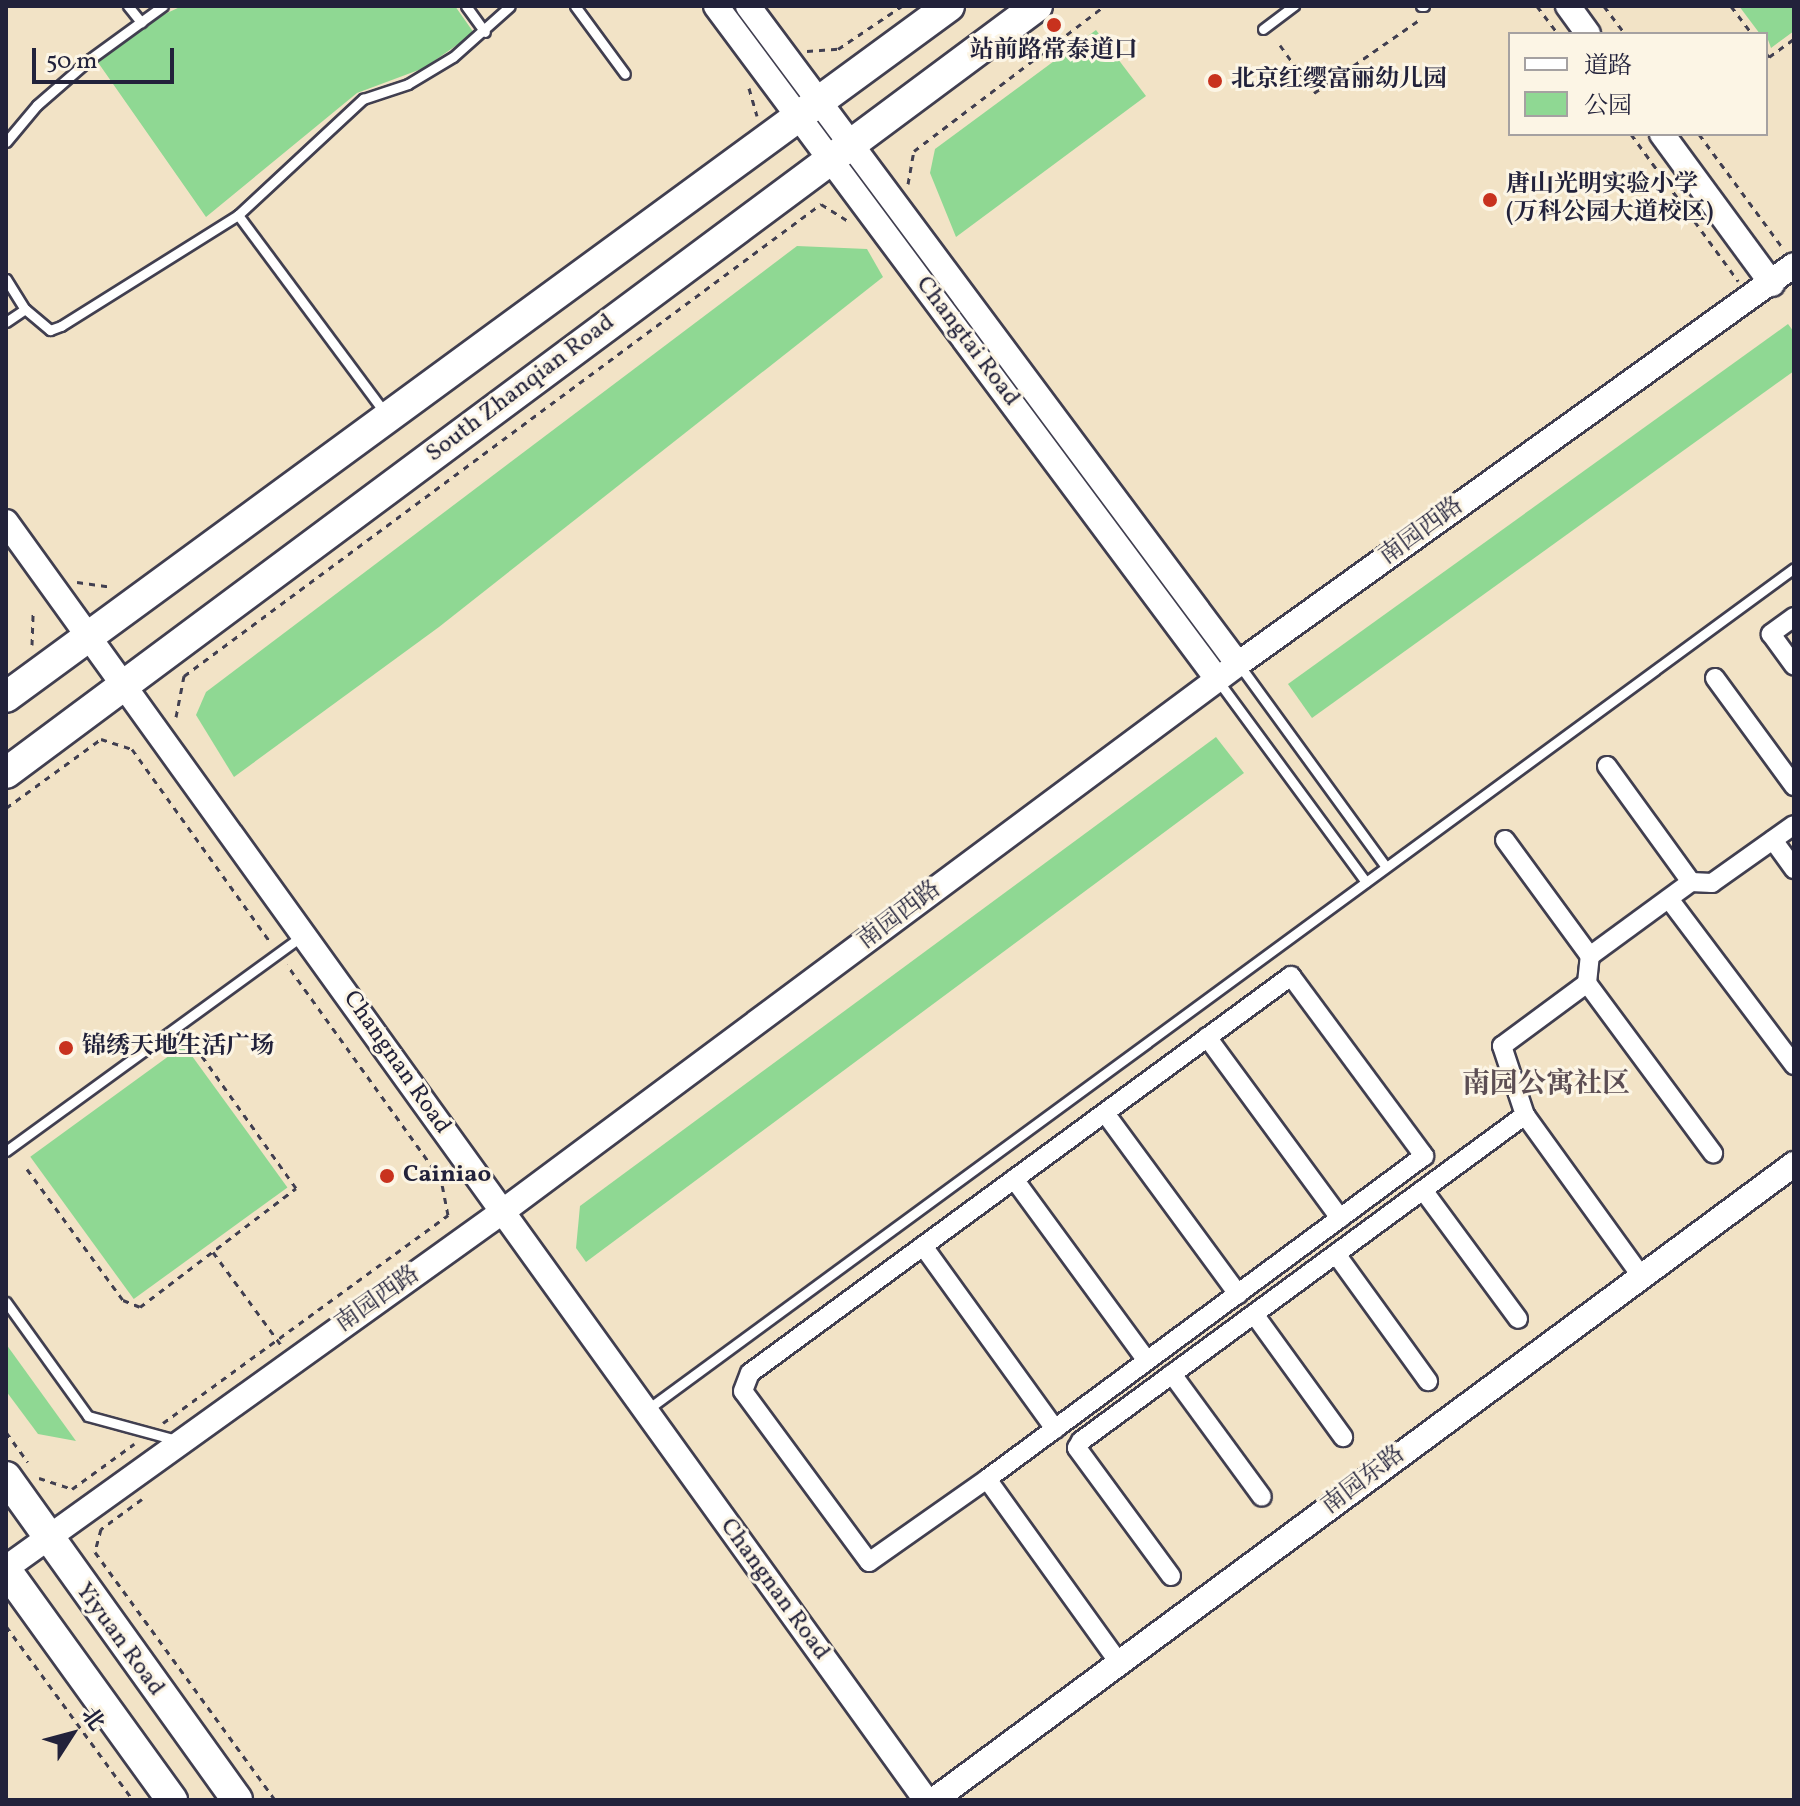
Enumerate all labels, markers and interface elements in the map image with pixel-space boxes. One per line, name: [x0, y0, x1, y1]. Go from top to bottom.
marker: 站前路常泰道口: [1045, 16, 1063, 34]
scale bar: [36, 32, 178, 82]
legend: [1508, 32, 1768, 136]
place label: 站前路常泰道口: [970, 38, 1138, 66]
text: 50 m: [46, 45, 98, 79]
text: 道路: [1584, 50, 1632, 84]
place label: 北京红缨富丽幼儿园: [1231, 67, 1447, 95]
marker: 北京红缨富丽幼儿园: [1206, 72, 1224, 90]
text: 公园: [1584, 90, 1632, 124]
place label: 唐山光明实验小学 (万科公园大道校区): [1506, 172, 1714, 228]
marker: 唐山光明实验小学 (万科公园大道校区): [1481, 191, 1499, 209]
street label: Changtai Road: [909, 271, 1025, 413]
street label: South Zhanqian Road: [421, 309, 621, 469]
street label: 南园西路: [1375, 492, 1469, 572]
street label: 南园西路: [853, 876, 947, 956]
street label: Changnan Road: [336, 986, 456, 1140]
place label: 锦绣天地生活广场: [82, 1034, 274, 1062]
marker: 锦绣天地生活广场: [57, 1039, 75, 1057]
district label: 南园公寓社区: [1462, 1068, 1630, 1102]
place label: Cainiao: [403, 1162, 491, 1190]
marker: Cainiao: [378, 1167, 396, 1185]
street label: 南园西路: [330, 1261, 426, 1339]
street label: 南园东路: [1317, 1441, 1411, 1521]
street label: Changnan Road: [713, 1514, 835, 1666]
street label: Yiyuan Road: [68, 1578, 170, 1702]
north arrow: [32, 1694, 112, 1774]
text: 北: [73, 1702, 111, 1738]

